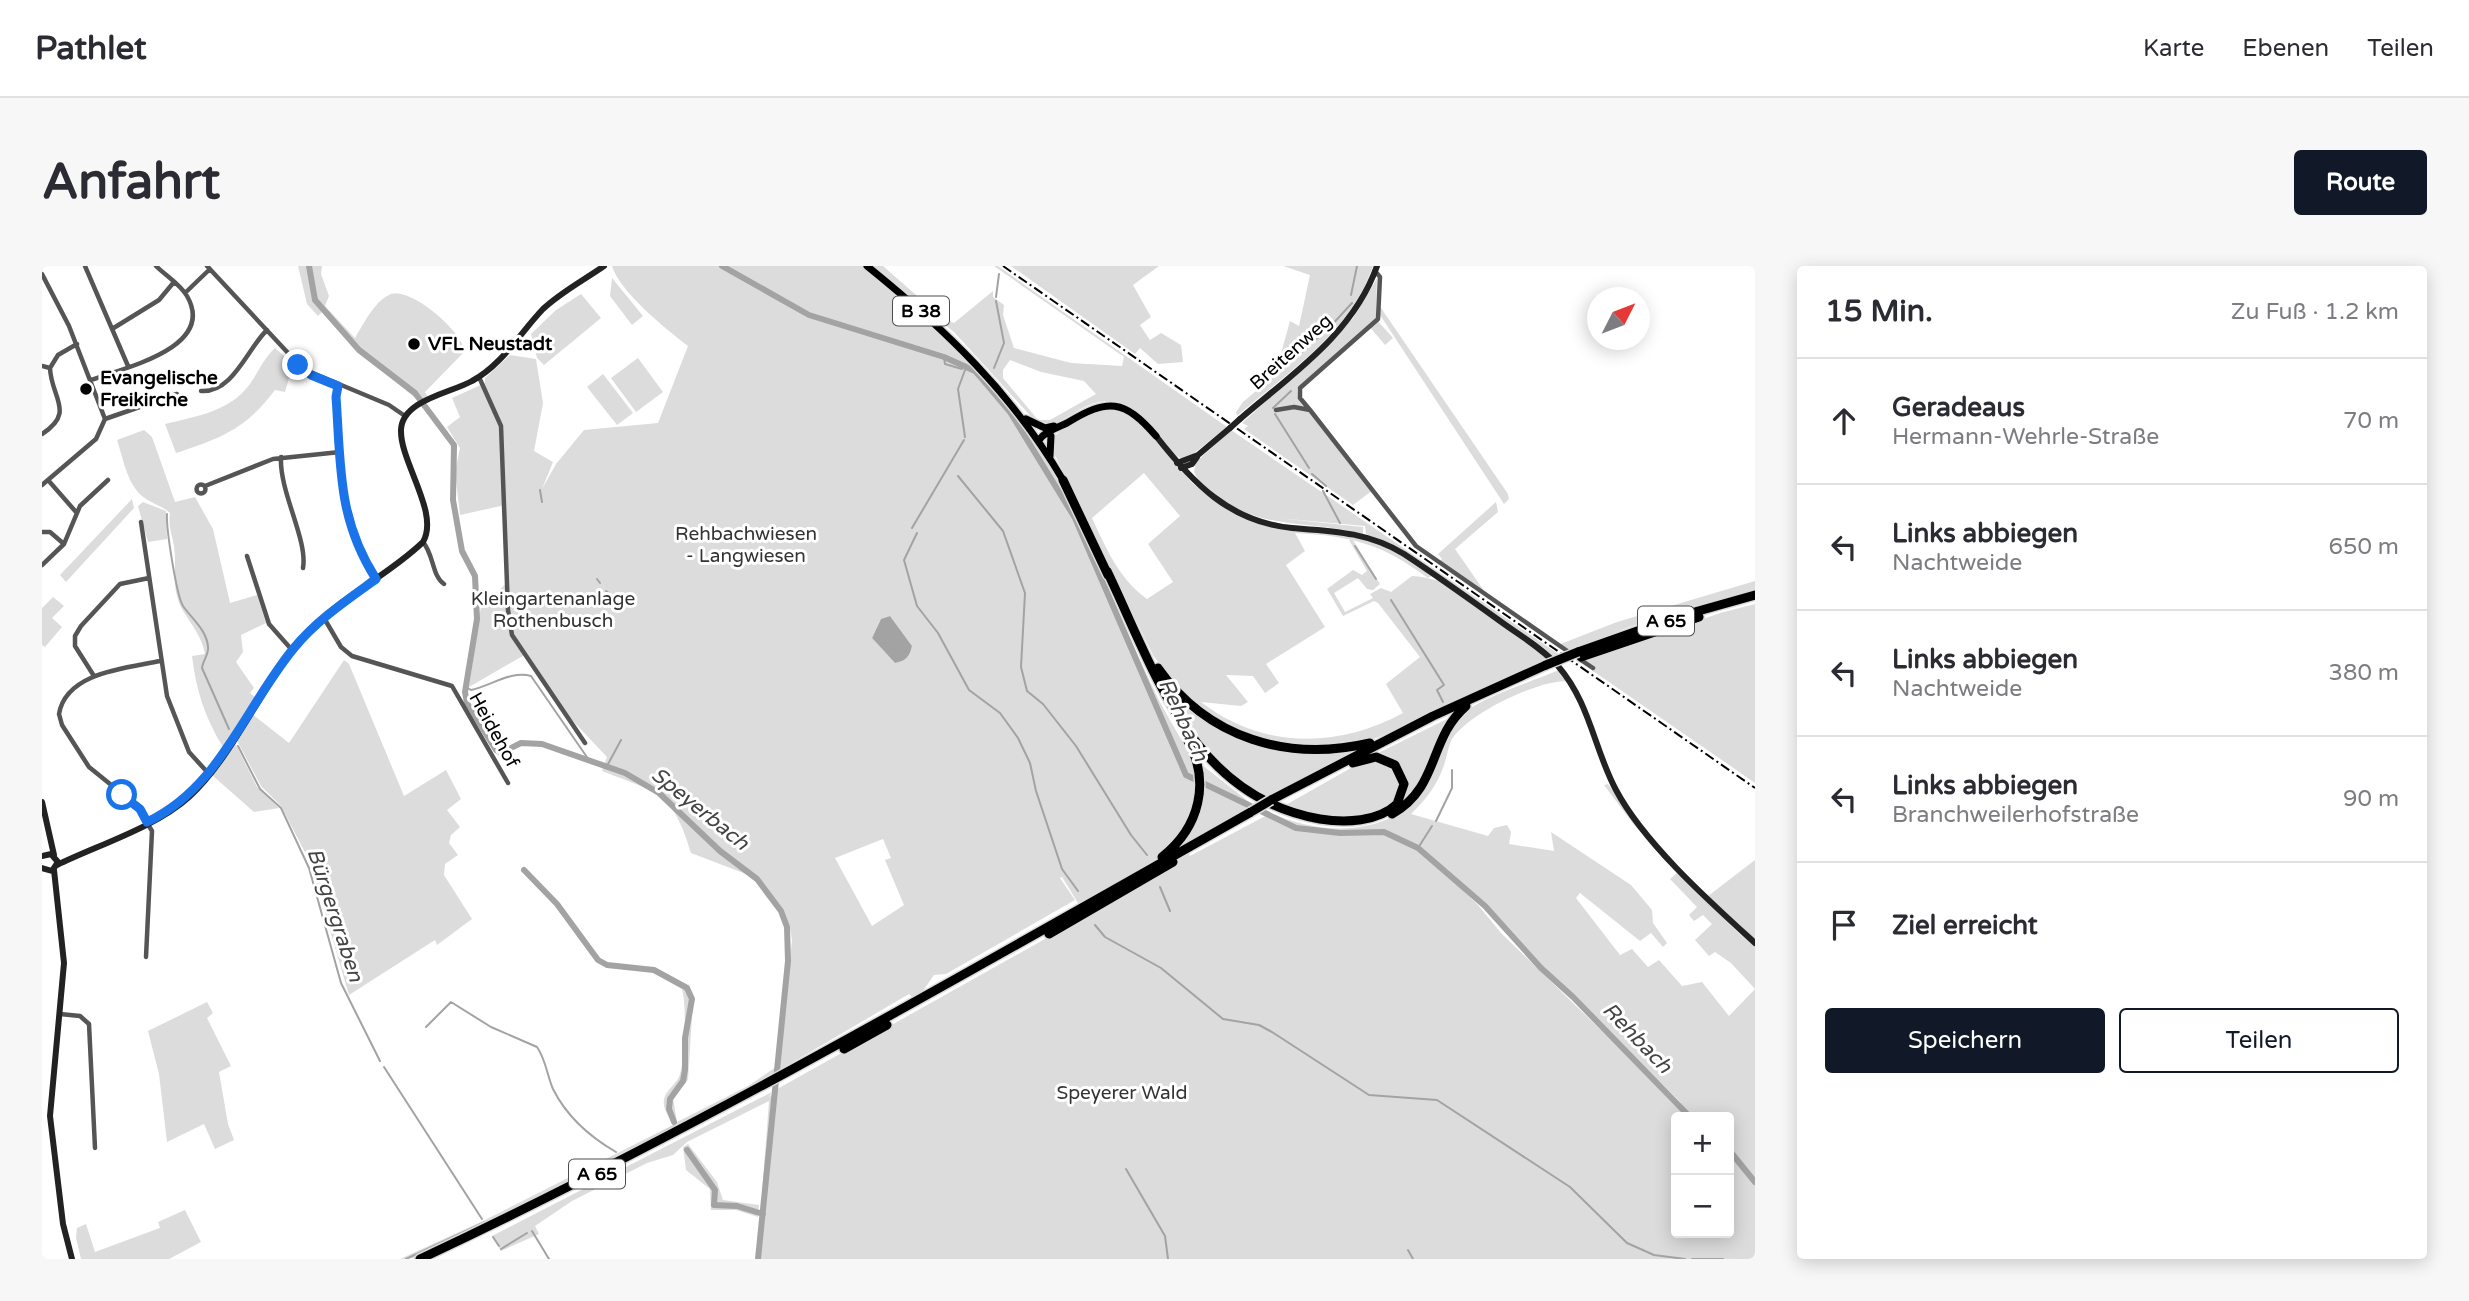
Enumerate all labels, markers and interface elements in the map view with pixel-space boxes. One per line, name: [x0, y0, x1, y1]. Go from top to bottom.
text: Pathlet: [35, 29, 147, 68]
text: Karte: [2143, 34, 2204, 63]
text: Ebenen: [2242, 34, 2329, 63]
text: Teilen: [2367, 34, 2434, 63]
button: Route: [2294, 150, 2427, 215]
text: Anfahrt: [42, 153, 220, 212]
north arrow: [1587, 287, 1650, 350]
text: 15 Min.: [1825, 293, 1933, 330]
road number: B 38: [893, 297, 949, 326]
text: Zu Fuß · 1.2 km: [2231, 298, 2399, 326]
street label: Breitenweg: [1246, 310, 1336, 394]
place label: VFL Neustadt: [428, 333, 553, 355]
marker: VFL Neustadt: [406, 336, 422, 352]
route end: [282, 349, 313, 380]
place label: Evangelische Freikirche: [100, 367, 218, 411]
marker: Evangelische Freikirche: [78, 381, 94, 397]
text: Geradeaus: [1892, 392, 2025, 423]
icon: ahead: [1825, 402, 1863, 440]
text: 70 m: [2343, 407, 2399, 435]
text: Hermann-Wehrle-Straße: [1892, 423, 2159, 451]
text: Links abbiegen: [1892, 518, 2078, 549]
park label: Rehbachwiesen - Langwiesen: [675, 523, 817, 567]
icon: left: [1825, 528, 1863, 566]
text: 650 m: [2329, 533, 2399, 561]
text: Nachtweide: [1892, 549, 2022, 577]
park label: Kleingartenanlage Rothenbusch: [471, 588, 635, 632]
road number: A 65: [1638, 606, 1694, 636]
text: Links abbiegen: [1892, 644, 2078, 675]
icon: left: [1825, 654, 1863, 692]
text: 380 m: [2329, 659, 2399, 687]
water label: Rehbach: [1153, 675, 1214, 767]
text: Nachtweide: [1892, 675, 2022, 703]
street label: Heidehof: [464, 689, 524, 772]
water label: Speyerbach: [646, 762, 755, 857]
text: Links abbiegen: [1892, 770, 2078, 801]
route start: [106, 779, 137, 810]
icon: left: [1825, 780, 1863, 818]
text: 90 m: [2343, 785, 2399, 813]
text: Branchweilerhofstraße: [1892, 801, 2139, 829]
water label: Bürgergraben: [302, 845, 369, 986]
icon: arrive: [1825, 906, 1863, 944]
text: Ziel erreicht: [1892, 910, 2038, 941]
water label: Rehbach: [1597, 997, 1678, 1079]
button: Speichern: [1825, 1008, 2105, 1073]
button: Teilen: [2119, 1008, 2399, 1073]
park label: Speyerer Wald: [1057, 1082, 1187, 1104]
map controls: [1671, 1112, 1734, 1238]
button: +: [1671, 1112, 1734, 1175]
road number: A 65: [569, 1160, 625, 1189]
button: −: [1671, 1175, 1734, 1238]

